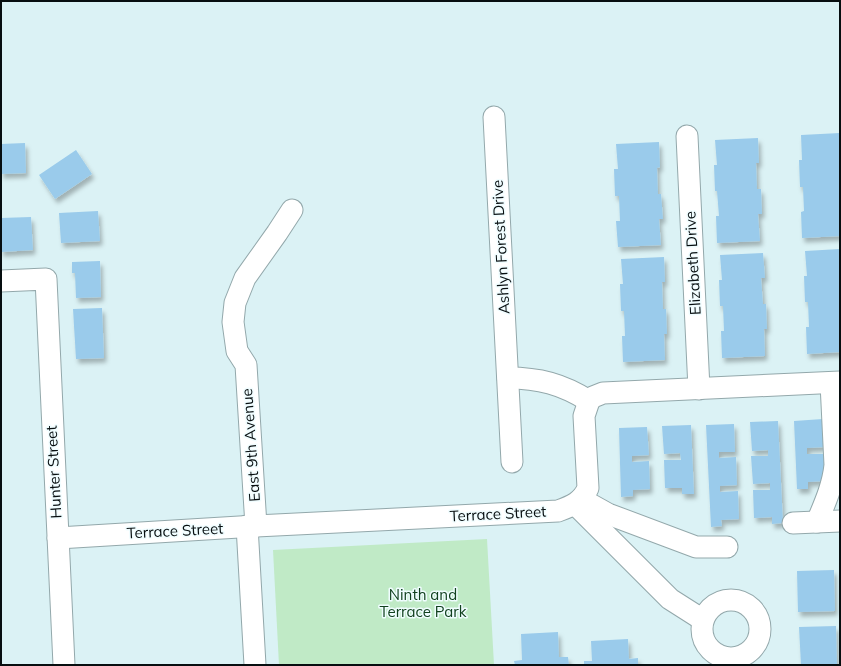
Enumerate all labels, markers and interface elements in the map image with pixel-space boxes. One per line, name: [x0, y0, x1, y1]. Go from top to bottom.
street label: Ashlyn Forest Drive: [487, 179, 514, 315]
street label: Elizabeth Drive: [680, 211, 705, 315]
street label: East 9th Avenue: [237, 388, 264, 502]
street label: Hunter Street: [42, 425, 65, 519]
street label: Terrace Street: [449, 501, 547, 526]
street label: Terrace Street: [126, 518, 224, 543]
park label: Ninth and Terrace Park: [380, 585, 467, 621]

